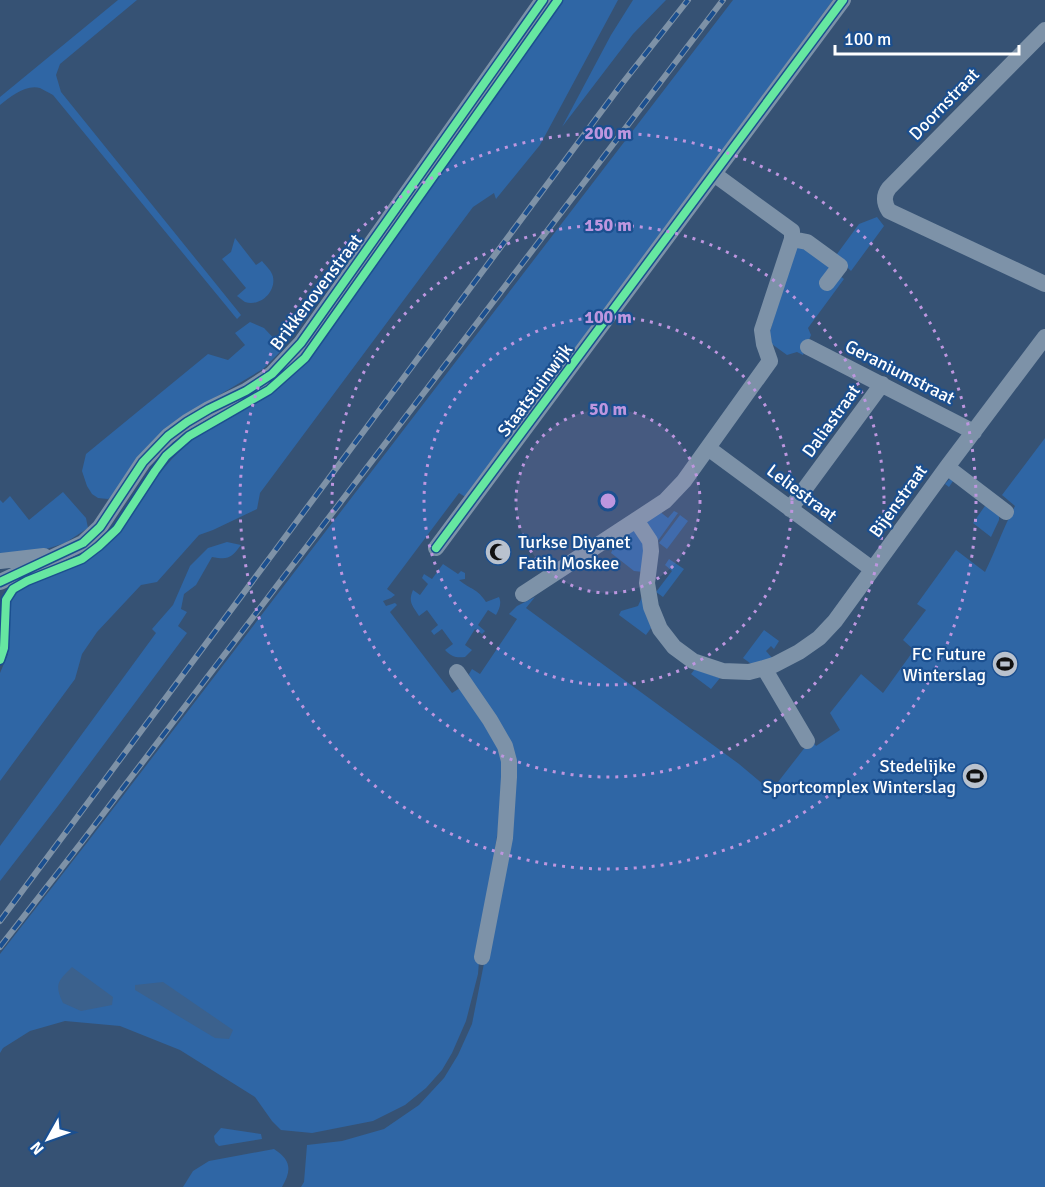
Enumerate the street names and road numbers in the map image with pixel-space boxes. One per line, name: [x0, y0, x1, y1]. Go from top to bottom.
street label: Doornstraat: [904, 63, 984, 145]
street label: Brikkenovenstraat: [265, 229, 367, 355]
street label: Geraniumstraat: [841, 335, 959, 409]
street label: Staatstuinwijk: [493, 339, 577, 441]
street label: Daliastraat: [797, 380, 865, 462]
street label: Leliestraat: [763, 460, 841, 526]
street label: Bijenstraat: [864, 460, 932, 542]

